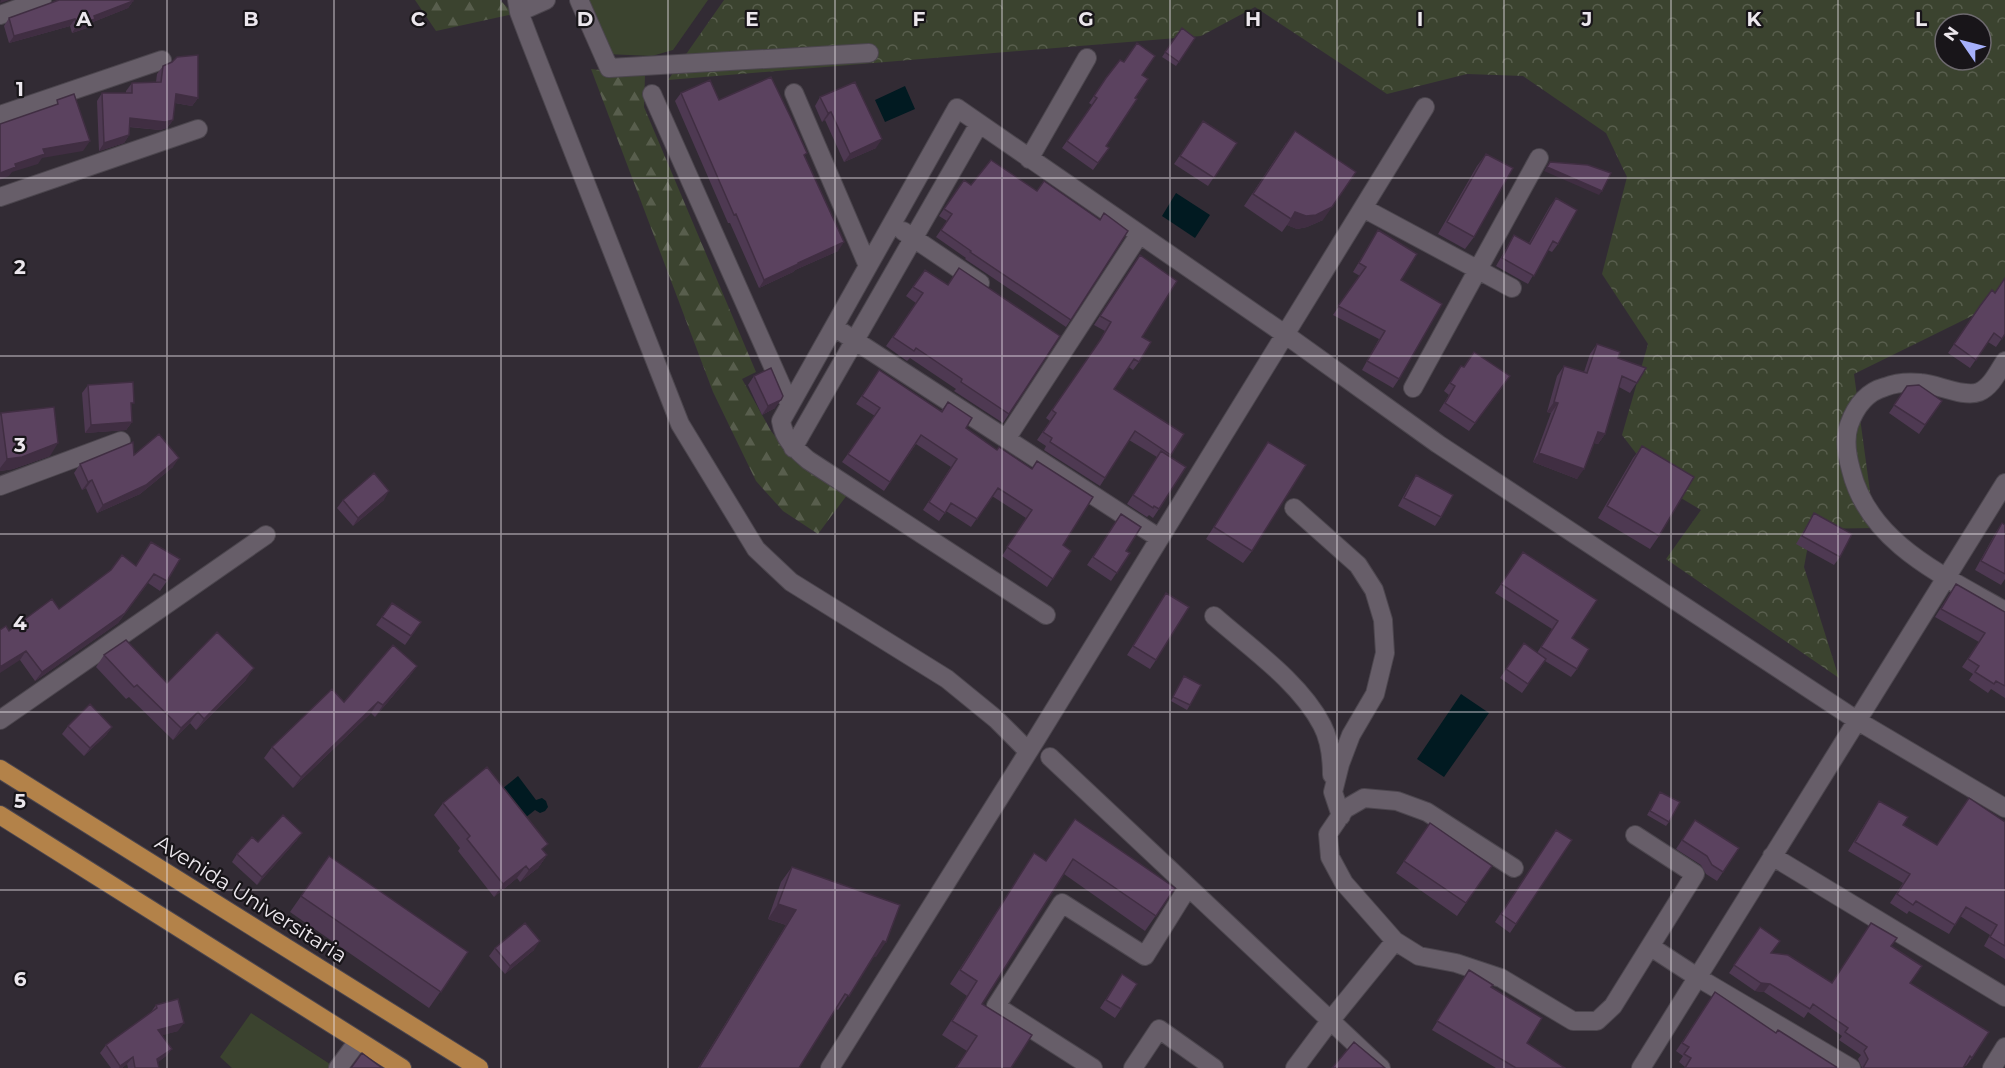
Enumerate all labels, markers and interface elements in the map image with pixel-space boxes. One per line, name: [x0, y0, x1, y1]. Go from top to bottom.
text: A: [75, 7, 92, 31]
text: B: [243, 7, 259, 31]
text: C: [411, 7, 426, 31]
text: D: [577, 7, 593, 31]
text: E: [745, 7, 759, 31]
text: F: [913, 7, 926, 31]
text: G: [1078, 7, 1094, 31]
text: H: [1245, 7, 1261, 31]
text: I: [1417, 7, 1423, 31]
text: J: [1581, 7, 1592, 31]
text: K: [1747, 7, 1763, 31]
text: L: [1915, 7, 1927, 31]
north arrow: [1933, 12, 1993, 72]
text: N: [1940, 23, 1963, 44]
text: 1: [16, 77, 24, 101]
text: 2: [14, 255, 26, 279]
text: 3: [13, 433, 26, 457]
text: 4: [13, 611, 27, 635]
text: 5: [14, 789, 26, 813]
street label: Avenida Universitaria: [151, 829, 352, 968]
text: 6: [14, 967, 27, 991]

